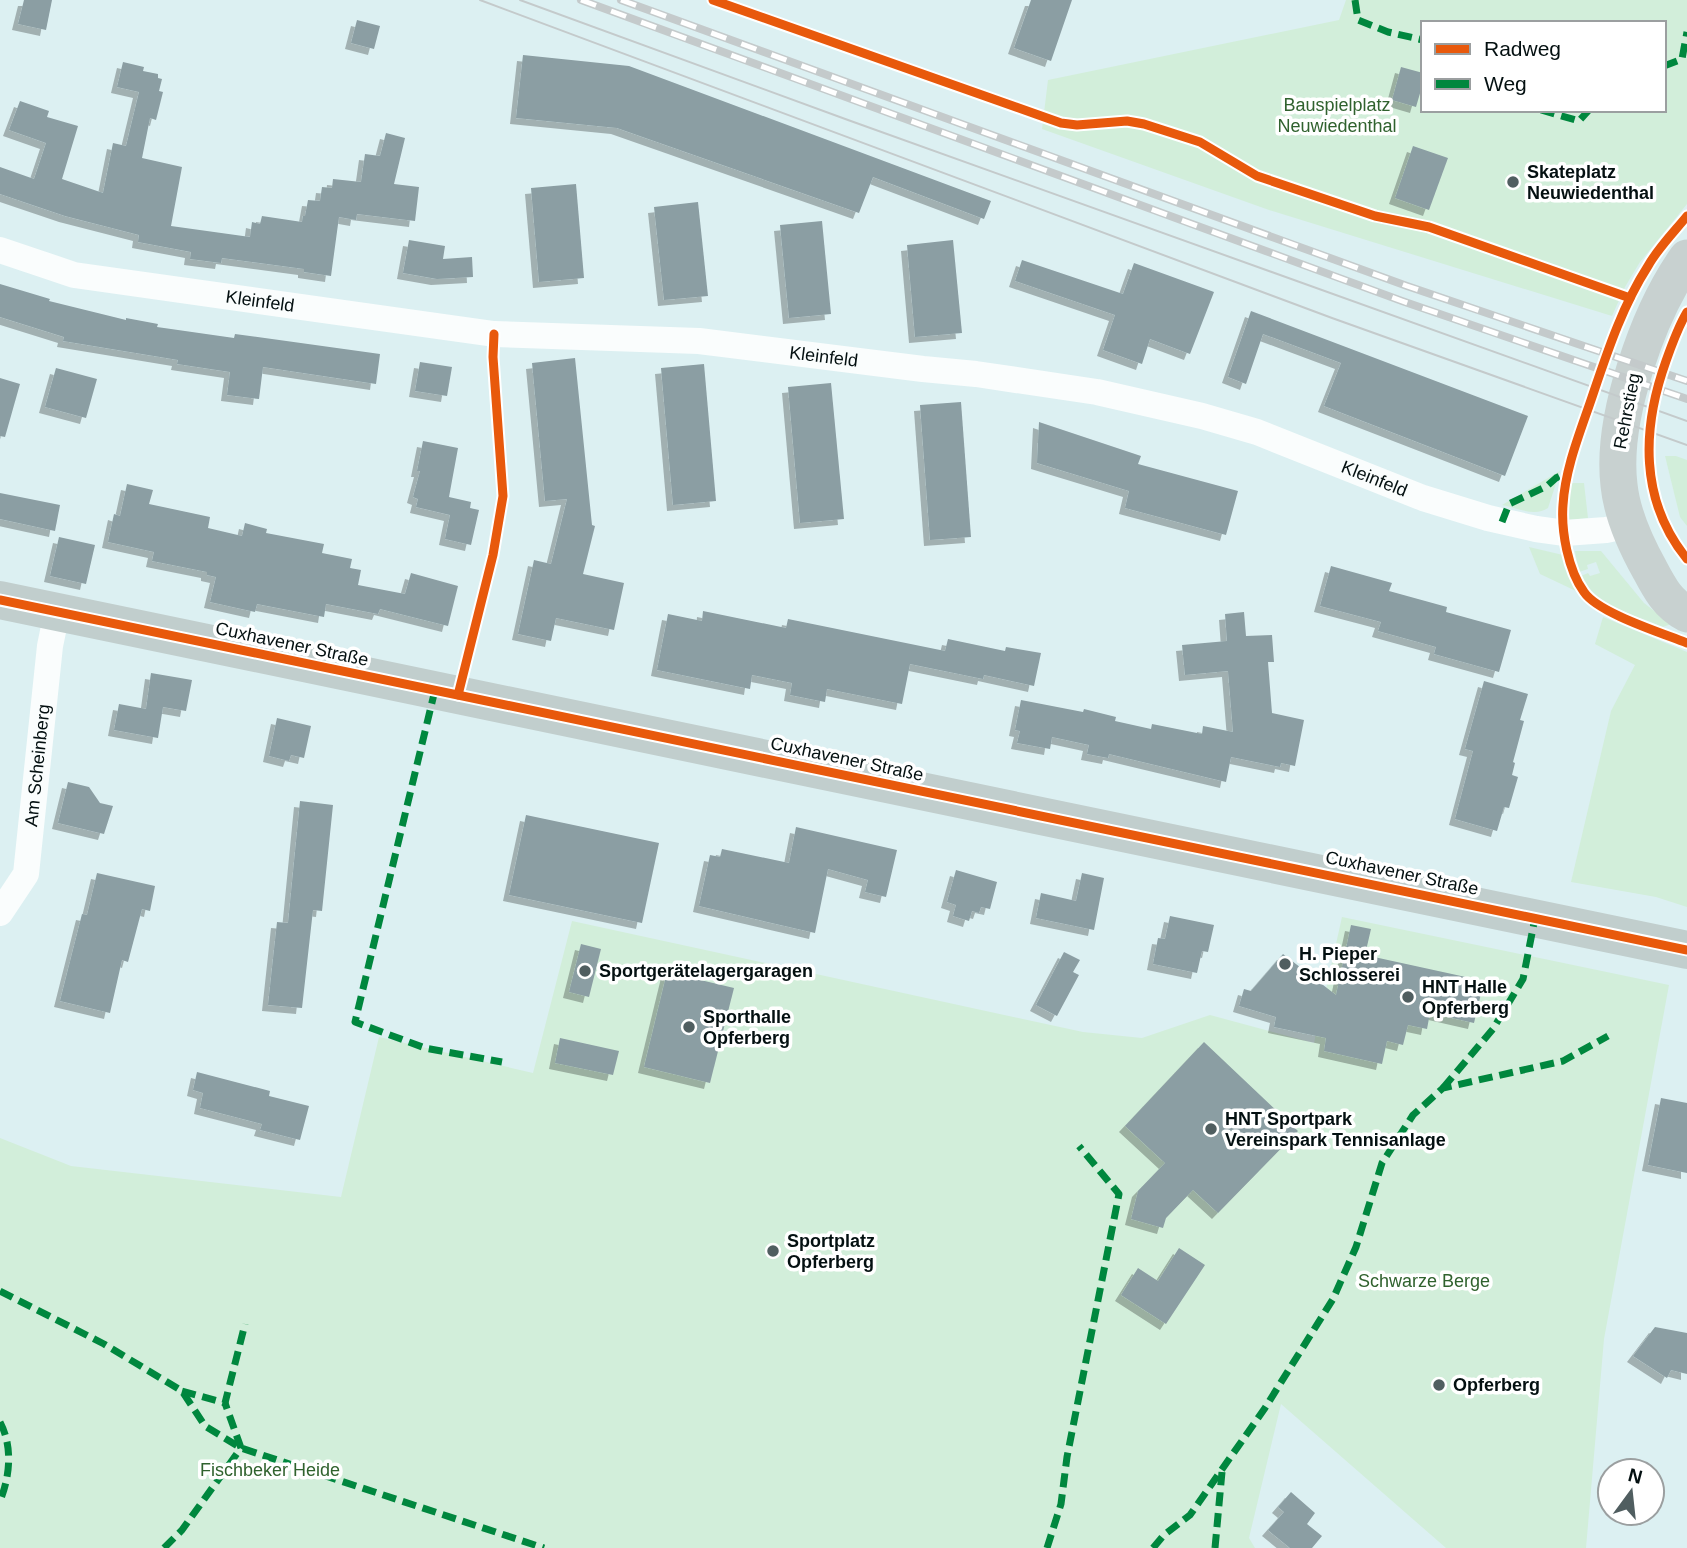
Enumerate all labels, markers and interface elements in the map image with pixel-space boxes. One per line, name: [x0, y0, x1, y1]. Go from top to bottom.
legend: [1421, 21, 1666, 112]
text: Radweg: [1484, 37, 1561, 60]
text: Weg: [1484, 72, 1527, 95]
park label: Bauspielplatz Neuwiedenthal: [1277, 95, 1397, 136]
place label: Skateplatz Neuwiedenthal: [1527, 162, 1654, 203]
marker: Skateplatz Neuwiedenthal: [1505, 174, 1521, 190]
street label: Kleinfeld: [224, 286, 296, 316]
street label: Kleinfeld: [788, 342, 859, 371]
street label: Rehrstieg: [1610, 371, 1644, 451]
street label: Kleinfeld: [1339, 457, 1410, 501]
street label: Cuxhavener Straße: [214, 618, 370, 670]
street label: Am Scheinberg: [21, 703, 54, 828]
street label: Cuxhavener Straße: [769, 733, 925, 785]
street label: Cuxhavener Straße: [1324, 847, 1480, 899]
place label: H. Pieper Schlosserei: [1299, 944, 1400, 985]
marker: H. Pieper Schlosserei: [1277, 956, 1293, 972]
place label: Sportgerätelagergaragen: [599, 961, 813, 981]
marker: Sportgerätelagergaragen: [577, 963, 593, 979]
place label: HNT Halle Opferberg: [1422, 977, 1509, 1018]
marker: HNT Halle Opferberg: [1400, 989, 1416, 1005]
place label: Sporthalle Opferberg: [703, 1007, 791, 1048]
marker: Sporthalle Opferberg: [681, 1019, 697, 1035]
place label: HNT Sportpark Vereinspark Tennisanlage: [1225, 1109, 1446, 1150]
marker: HNT Sportpark Vereinspark Tennisanlage: [1203, 1121, 1219, 1137]
place label: Sportplatz Opferberg: [787, 1231, 875, 1272]
marker: Sportplatz Opferberg: [765, 1243, 781, 1259]
park label: Schwarze Berge: [1358, 1271, 1490, 1291]
place label: Opferberg: [1453, 1375, 1540, 1395]
marker: Opferberg: [1431, 1377, 1447, 1393]
north arrow: [1596, 1457, 1666, 1527]
park label: Fischbeker Heide: [200, 1460, 340, 1480]
text: N: [1626, 1464, 1645, 1488]

